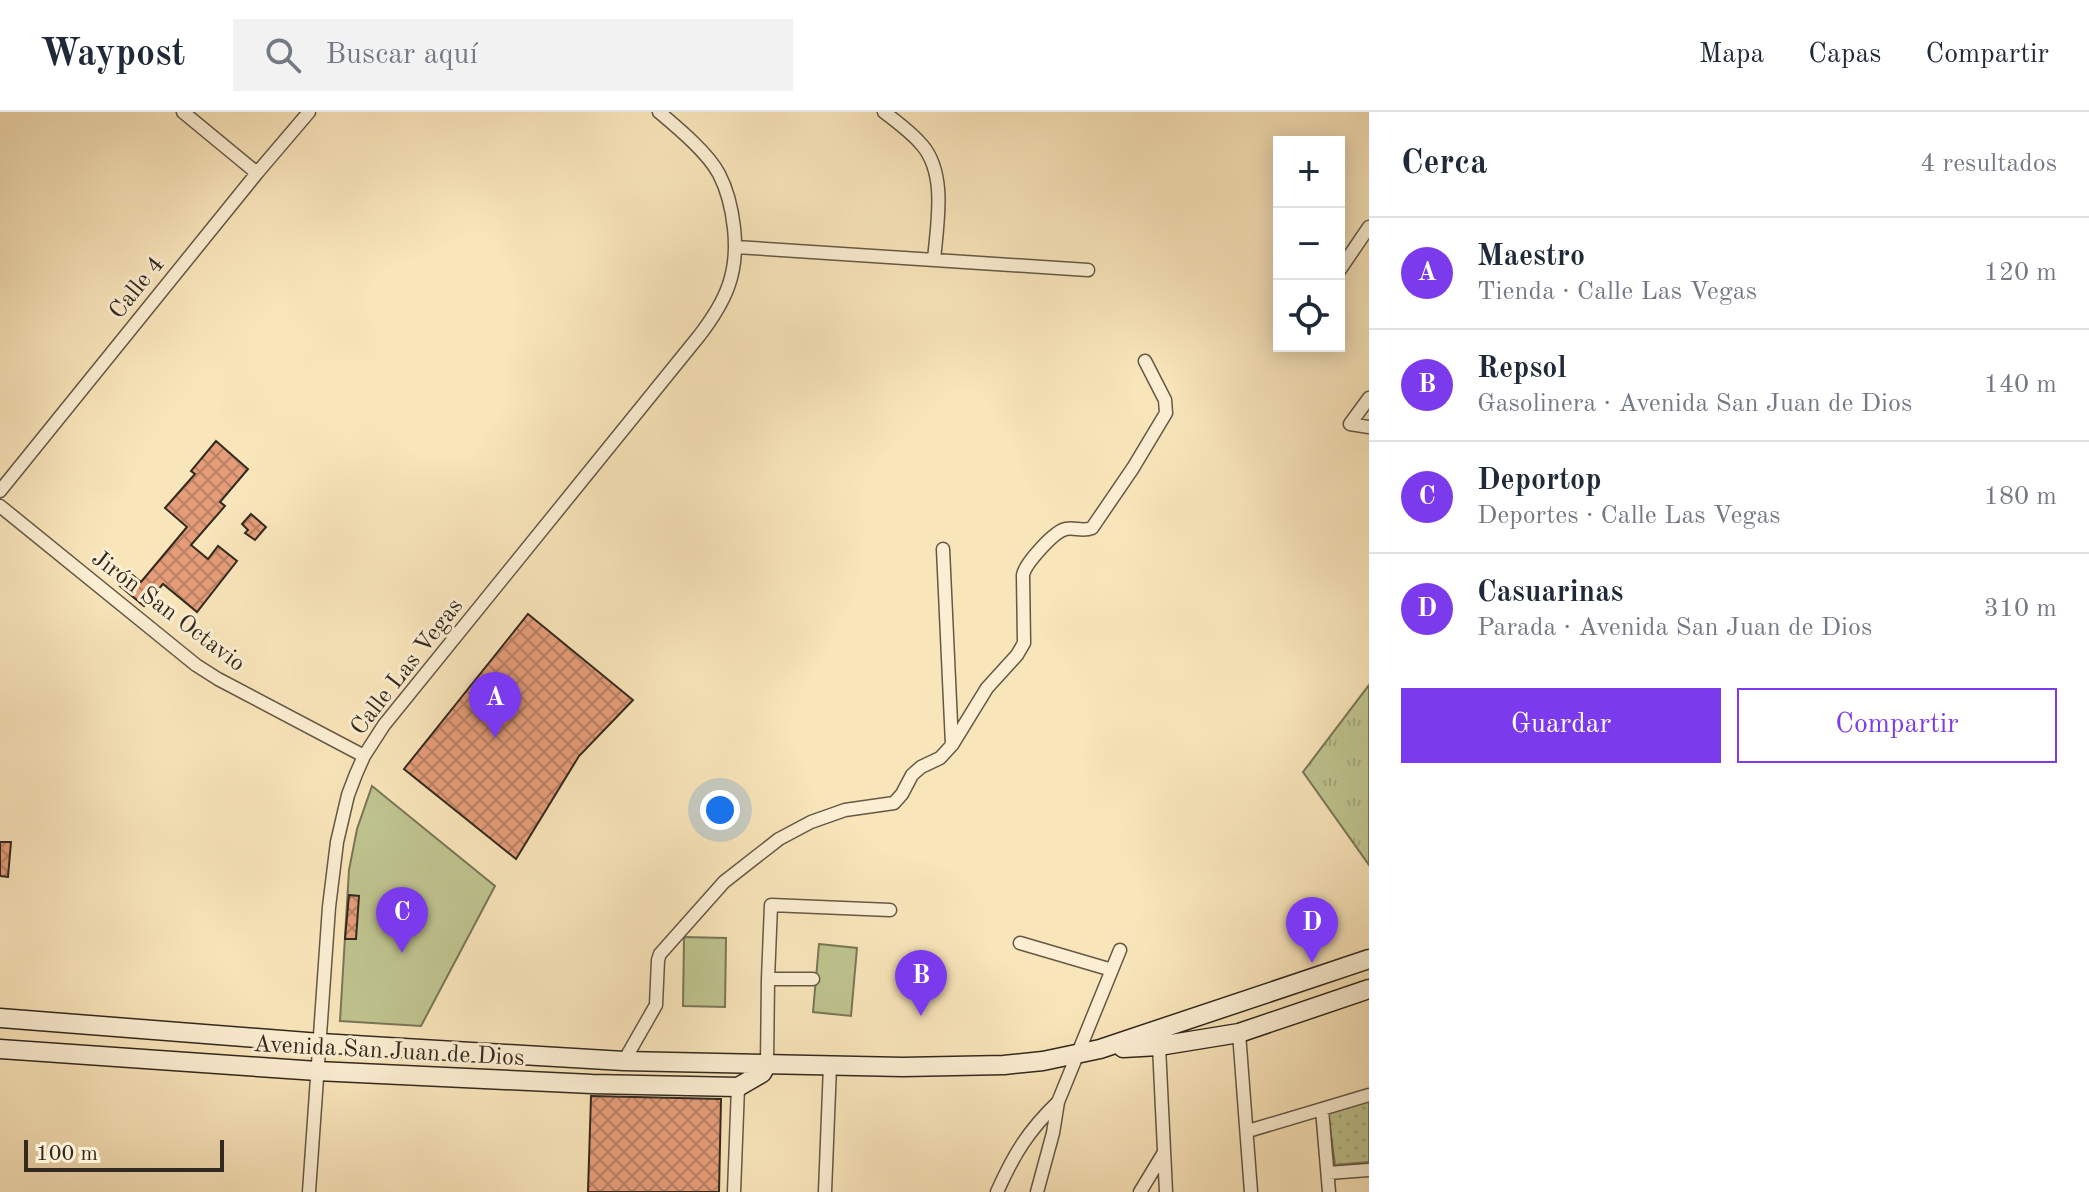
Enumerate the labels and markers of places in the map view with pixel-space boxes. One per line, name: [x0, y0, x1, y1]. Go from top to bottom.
pin: A: [469, 672, 521, 738]
pin: C: [376, 887, 428, 953]
pin: D: [1286, 897, 1338, 963]
pin: B: [895, 950, 947, 1016]

